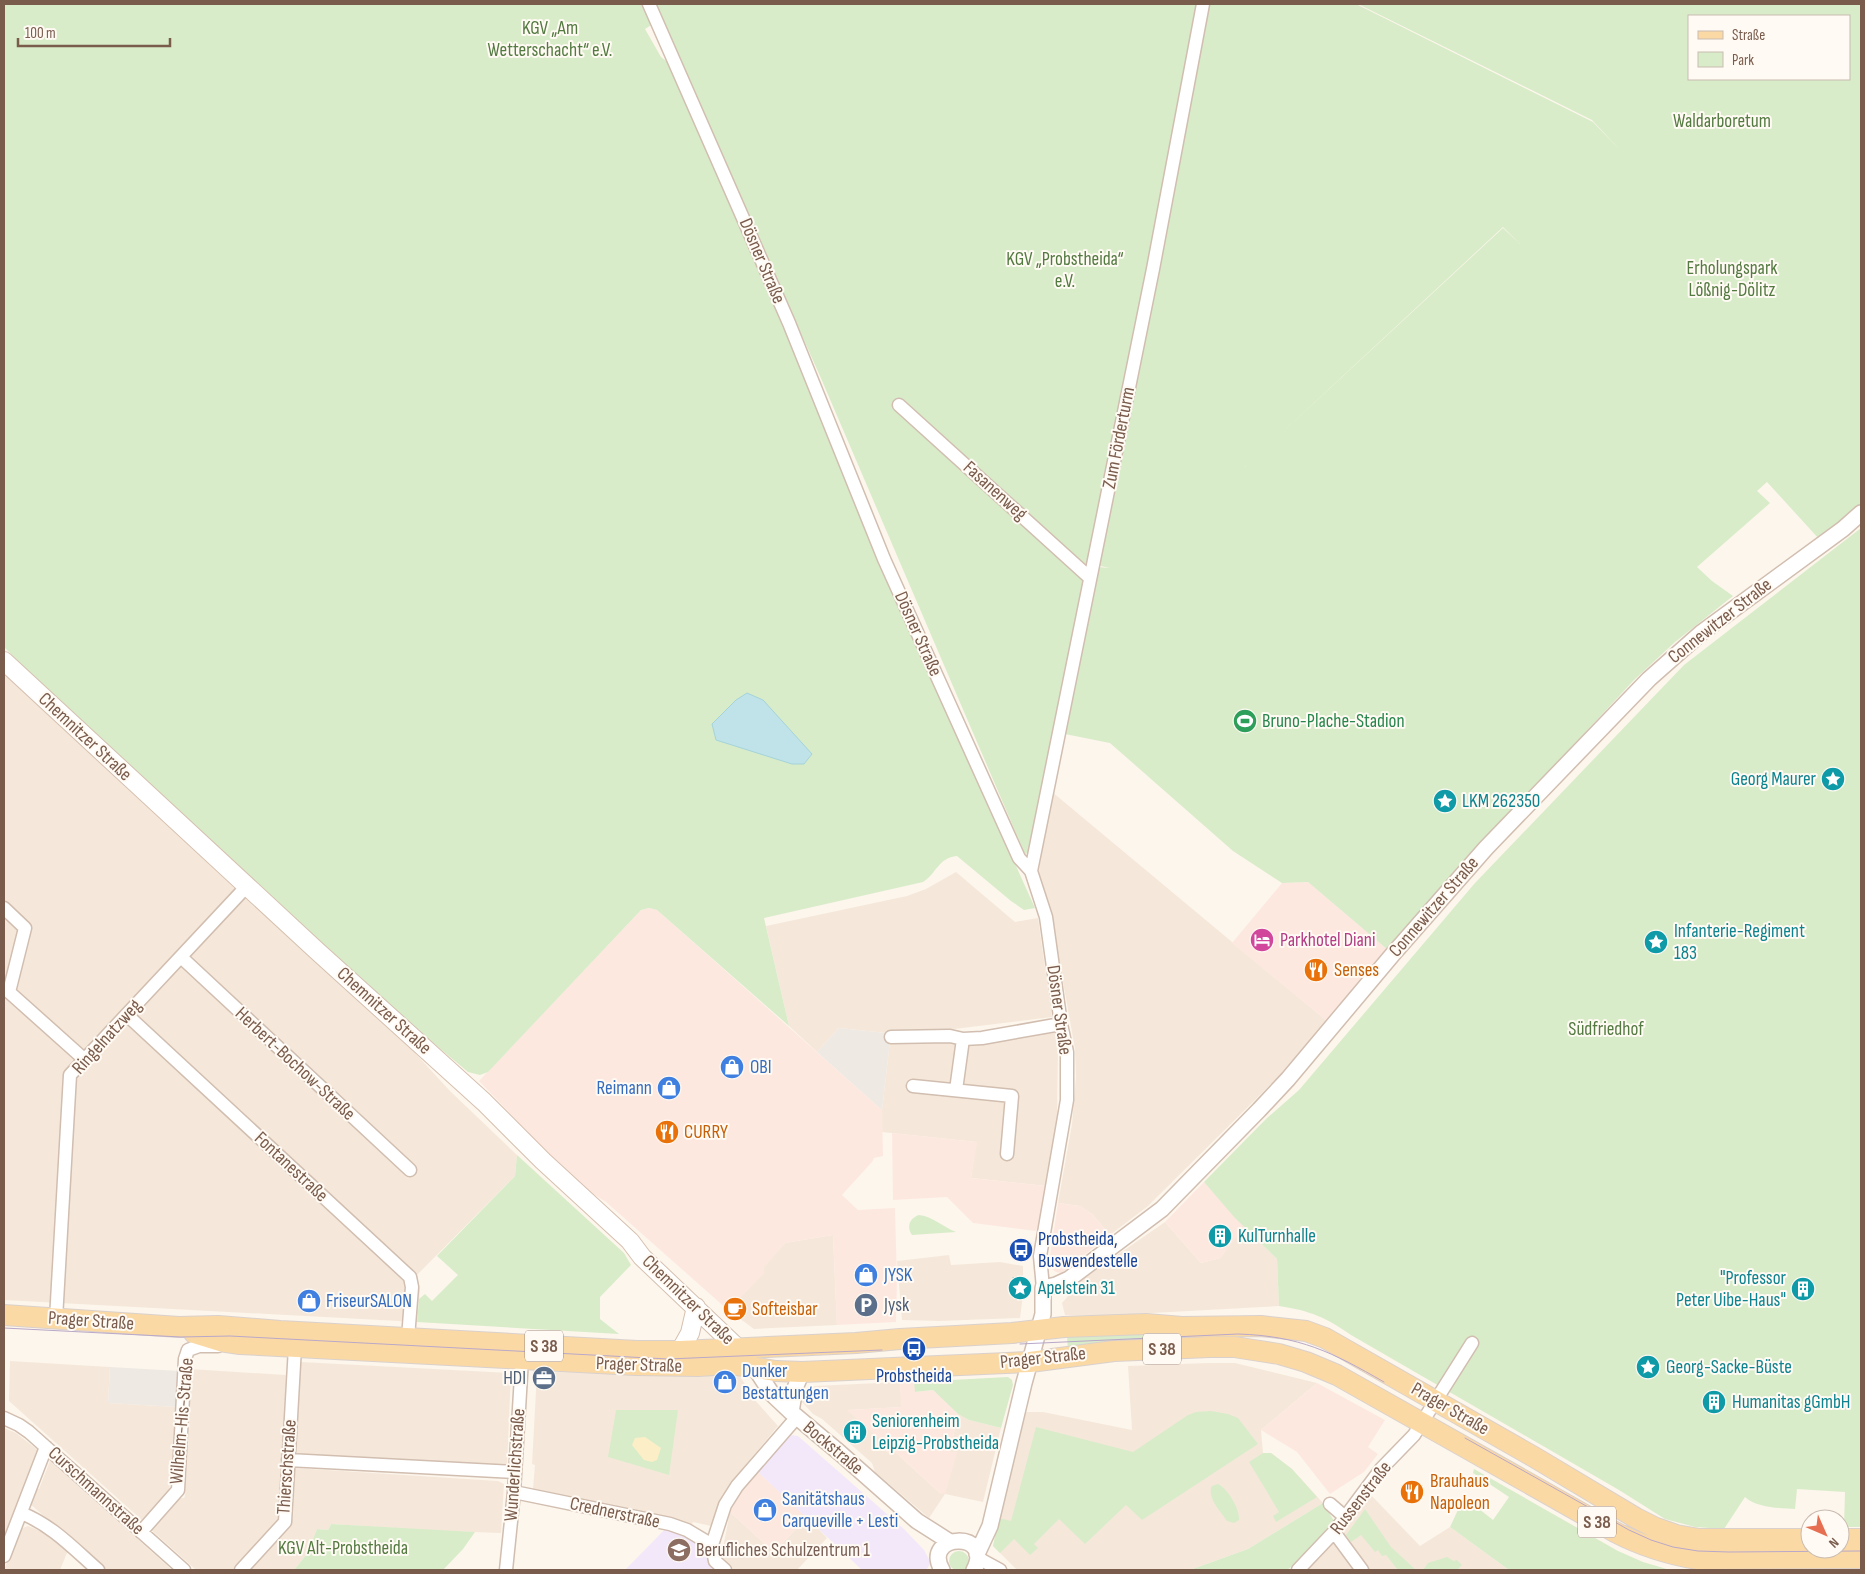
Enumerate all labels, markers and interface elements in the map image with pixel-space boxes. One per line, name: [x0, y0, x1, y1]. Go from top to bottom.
scale bar: [18, 15, 170, 47]
legend: [1688, 15, 1850, 80]
park label: KGV „Am Wetterschacht“ e.V.: [488, 17, 612, 62]
text: 100 m: [25, 24, 56, 43]
text: Straße: [1732, 26, 1765, 45]
text: Park: [1732, 51, 1754, 70]
park label: Waldarboretum: [1673, 110, 1771, 133]
street label: Dösner Straße: [734, 215, 790, 307]
park label: KGV „Probstheida“ e.V.: [1006, 248, 1124, 293]
park label: Erholungspark Lößnig-Dölitz: [1686, 257, 1778, 302]
street label: Zum Förderturm: [1098, 385, 1140, 491]
street label: Fasanenweg: [958, 456, 1032, 526]
street label: Connewitzer Straße: [1663, 573, 1777, 669]
street label: Dösner Straße: [889, 588, 947, 680]
street label: Chemnitzer Straße: [33, 688, 137, 786]
sports icon: Bruno-Plache-Stadion: [1232, 708, 1258, 734]
place label: Bruno-Plache-Stadion: [1262, 710, 1405, 733]
place icon: Georg Maurer: [1820, 766, 1846, 792]
place label: Georg Maurer: [1731, 768, 1817, 791]
place icon: LKM 262350: [1432, 788, 1458, 814]
place label: LKM 262350: [1462, 790, 1540, 813]
street label: Connewitzer Straße: [1384, 852, 1484, 962]
place label: Infanterie-Regiment 183: [1674, 920, 1805, 965]
hotel icon: Parkhotel Diani: [1249, 927, 1275, 953]
place label: Parkhotel Diani: [1280, 929, 1376, 952]
place icon: Infanterie-Regiment 183: [1643, 929, 1669, 955]
restaurant icon: Senses: [1303, 957, 1329, 983]
place label: Senses: [1334, 959, 1379, 982]
street label: Chemnitzer Straße: [332, 962, 436, 1060]
street label: Dösner Straße: [1041, 964, 1077, 1056]
street label: Ringelnatzweg: [67, 994, 147, 1079]
street label: Herbert-Bochow-Straße: [230, 1002, 360, 1126]
park label: Südfriedhof: [1568, 1018, 1644, 1041]
shop icon: OBI: [719, 1054, 745, 1080]
place label: OBI: [750, 1056, 772, 1079]
shop icon: Reimann: [656, 1075, 682, 1101]
place label: Reimann: [597, 1077, 652, 1100]
restaurant icon: CURRY: [654, 1119, 680, 1145]
place label: CURRY: [684, 1121, 728, 1144]
street label: Fontanestraße: [249, 1127, 333, 1207]
building icon: KulTurnhalle: [1207, 1223, 1233, 1249]
place label: KulTurnhalle: [1238, 1225, 1316, 1248]
place label: Probstheida, Buswendestelle: [1038, 1228, 1138, 1273]
bus stop icon: Probstheida, Buswendestelle: [1008, 1237, 1034, 1263]
street label: Chemnitzer Straße: [637, 1250, 739, 1350]
shop icon: JYSK: [853, 1262, 879, 1288]
place label: JYSK: [883, 1264, 913, 1287]
place label: "Professor Peter Uibe-Haus": [1676, 1267, 1787, 1312]
place icon: Apelstein 31: [1007, 1275, 1033, 1301]
building icon: "Professor Peter Uibe-Haus": [1790, 1276, 1816, 1302]
place label: Apelstein 31: [1037, 1277, 1115, 1300]
shop icon: FriseurSALON: [296, 1288, 322, 1314]
place label: FriseurSALON: [326, 1290, 412, 1313]
parking icon: Jysk: [853, 1292, 879, 1318]
place label: Jysk: [883, 1294, 910, 1317]
cafe icon: Softeisbar: [722, 1296, 748, 1322]
place label: Softeisbar: [752, 1298, 818, 1321]
street label: Prager Straße: [47, 1307, 135, 1335]
road number: S 38: [525, 1330, 563, 1362]
road number: S 38: [1143, 1334, 1181, 1365]
bus stop icon: Probstheida: [901, 1336, 927, 1362]
street label: Prager Straße: [999, 1342, 1087, 1374]
street label: Prager Straße: [596, 1352, 682, 1378]
place icon: Georg-Sacke-Büste: [1635, 1354, 1661, 1380]
place label: Georg-Sacke-Büste: [1666, 1356, 1792, 1379]
street label: Wilhelm-His-Straße: [165, 1357, 199, 1485]
place label: Dunker Bestattungen: [742, 1360, 829, 1405]
office icon: HDI: [531, 1365, 557, 1391]
place label: Probstheida: [876, 1365, 952, 1388]
place label: HDI: [503, 1367, 526, 1390]
shop icon: Dunker Bestattungen: [712, 1369, 738, 1395]
street label: Prager Straße: [1407, 1378, 1493, 1440]
building icon: Humanitas gGmbH: [1701, 1389, 1727, 1415]
place label: Humanitas gGmbH: [1732, 1391, 1850, 1414]
street label: Wunderlichstraße: [500, 1408, 530, 1522]
place label: Seniorenheim Leipzig-Probstheida: [872, 1410, 999, 1455]
street label: Bockstraße: [798, 1416, 868, 1480]
street label: Thierschstraße: [272, 1419, 302, 1515]
building icon: Seniorenheim Leipzig-Probstheida: [842, 1419, 868, 1445]
street label: Curschmannstraße: [43, 1442, 149, 1540]
street label: Russenstraße: [1325, 1457, 1397, 1539]
place label: Brauhaus Napoleon: [1430, 1470, 1490, 1515]
restaurant icon: Brauhaus Napoleon: [1399, 1479, 1425, 1505]
place label: Sanitätshaus Carqueville + Lesti: [782, 1488, 898, 1533]
street label: Crednerstraße: [568, 1492, 662, 1534]
shop icon: Sanitätshaus Carqueville + Lesti: [752, 1497, 778, 1523]
road number: S 38: [1578, 1506, 1616, 1538]
north arrow: [1800, 1509, 1850, 1559]
text: N: [1825, 1534, 1842, 1551]
park label: KGV Alt-Probstheida: [278, 1537, 408, 1560]
school or university icon: Berufliches Schulzentrum 1: [666, 1537, 692, 1563]
place label: Berufliches Schulzentrum 1: [696, 1539, 870, 1562]

